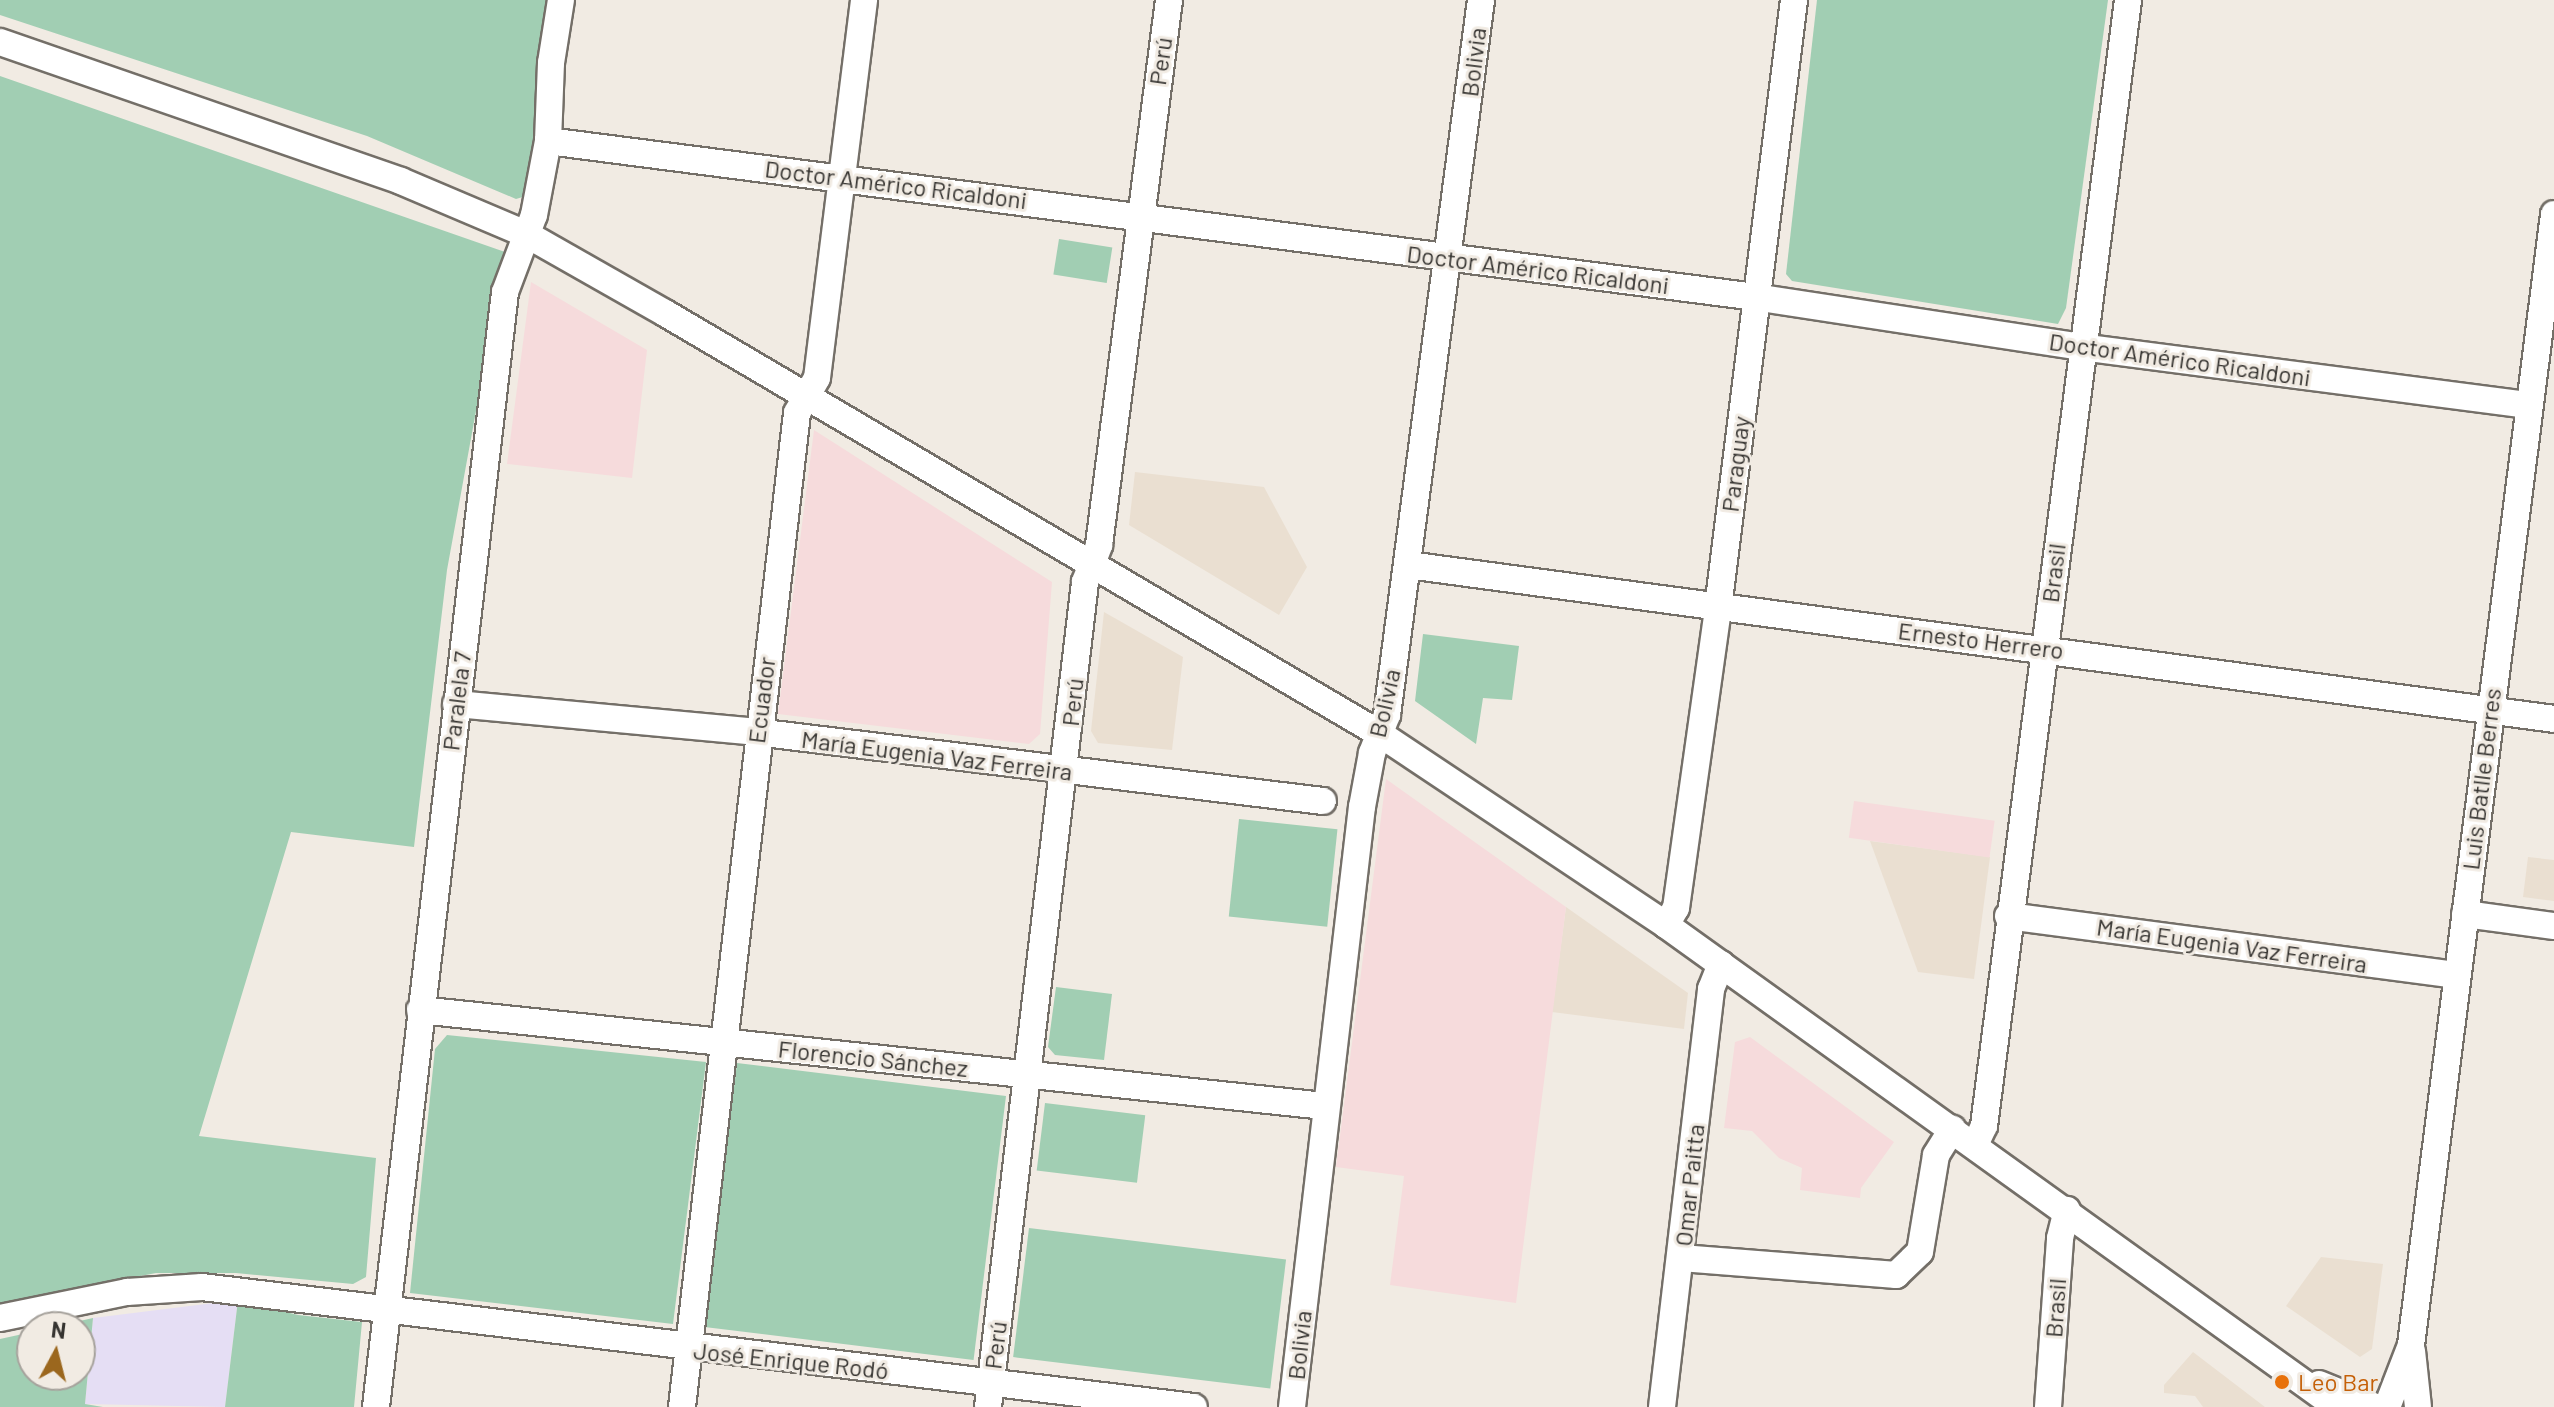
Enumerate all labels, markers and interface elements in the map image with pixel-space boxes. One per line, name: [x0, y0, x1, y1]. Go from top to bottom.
street label: Bolivia: [1454, 26, 1492, 98]
street label: Perú: [1142, 35, 1178, 87]
street label: Doctor Américo Ricaldoni: [763, 154, 1029, 214]
street label: Doctor Américo Ricaldoni: [1405, 239, 1671, 299]
street label: Doctor Américo Ricaldoni: [2047, 326, 2313, 392]
street label: Paraguay: [1715, 414, 1755, 514]
street label: Brasil: [2035, 542, 2071, 604]
street label: Ernesto Herrero: [1897, 616, 2065, 664]
street label: Paralela 7: [436, 650, 476, 752]
street label: Ecuador: [741, 655, 781, 745]
street label: Bolivia: [1362, 666, 1406, 740]
street label: Perú: [1055, 677, 1089, 727]
street label: Luis Batlle Berres: [2456, 687, 2506, 871]
street label: María Eugenia Vaz Ferreira: [800, 724, 1074, 786]
street label: María Eugenia Vaz Ferreira: [2095, 912, 2369, 978]
street label: Florencio Sánchez: [777, 1034, 969, 1082]
street label: Omar Paitta: [1668, 1122, 1710, 1248]
street label: Brasil: [2039, 1277, 2071, 1339]
street label: Bolivia: [1281, 1309, 1317, 1381]
north arrow: [16, 1311, 96, 1391]
text: N: [50, 1315, 68, 1343]
street label: Perú: [978, 1319, 1012, 1371]
street label: José Enrique Rodó: [692, 1335, 890, 1385]
place label: Leo Bar: [2298, 1368, 2378, 1396]
marker: Leo Bar: [2273, 1373, 2291, 1391]

